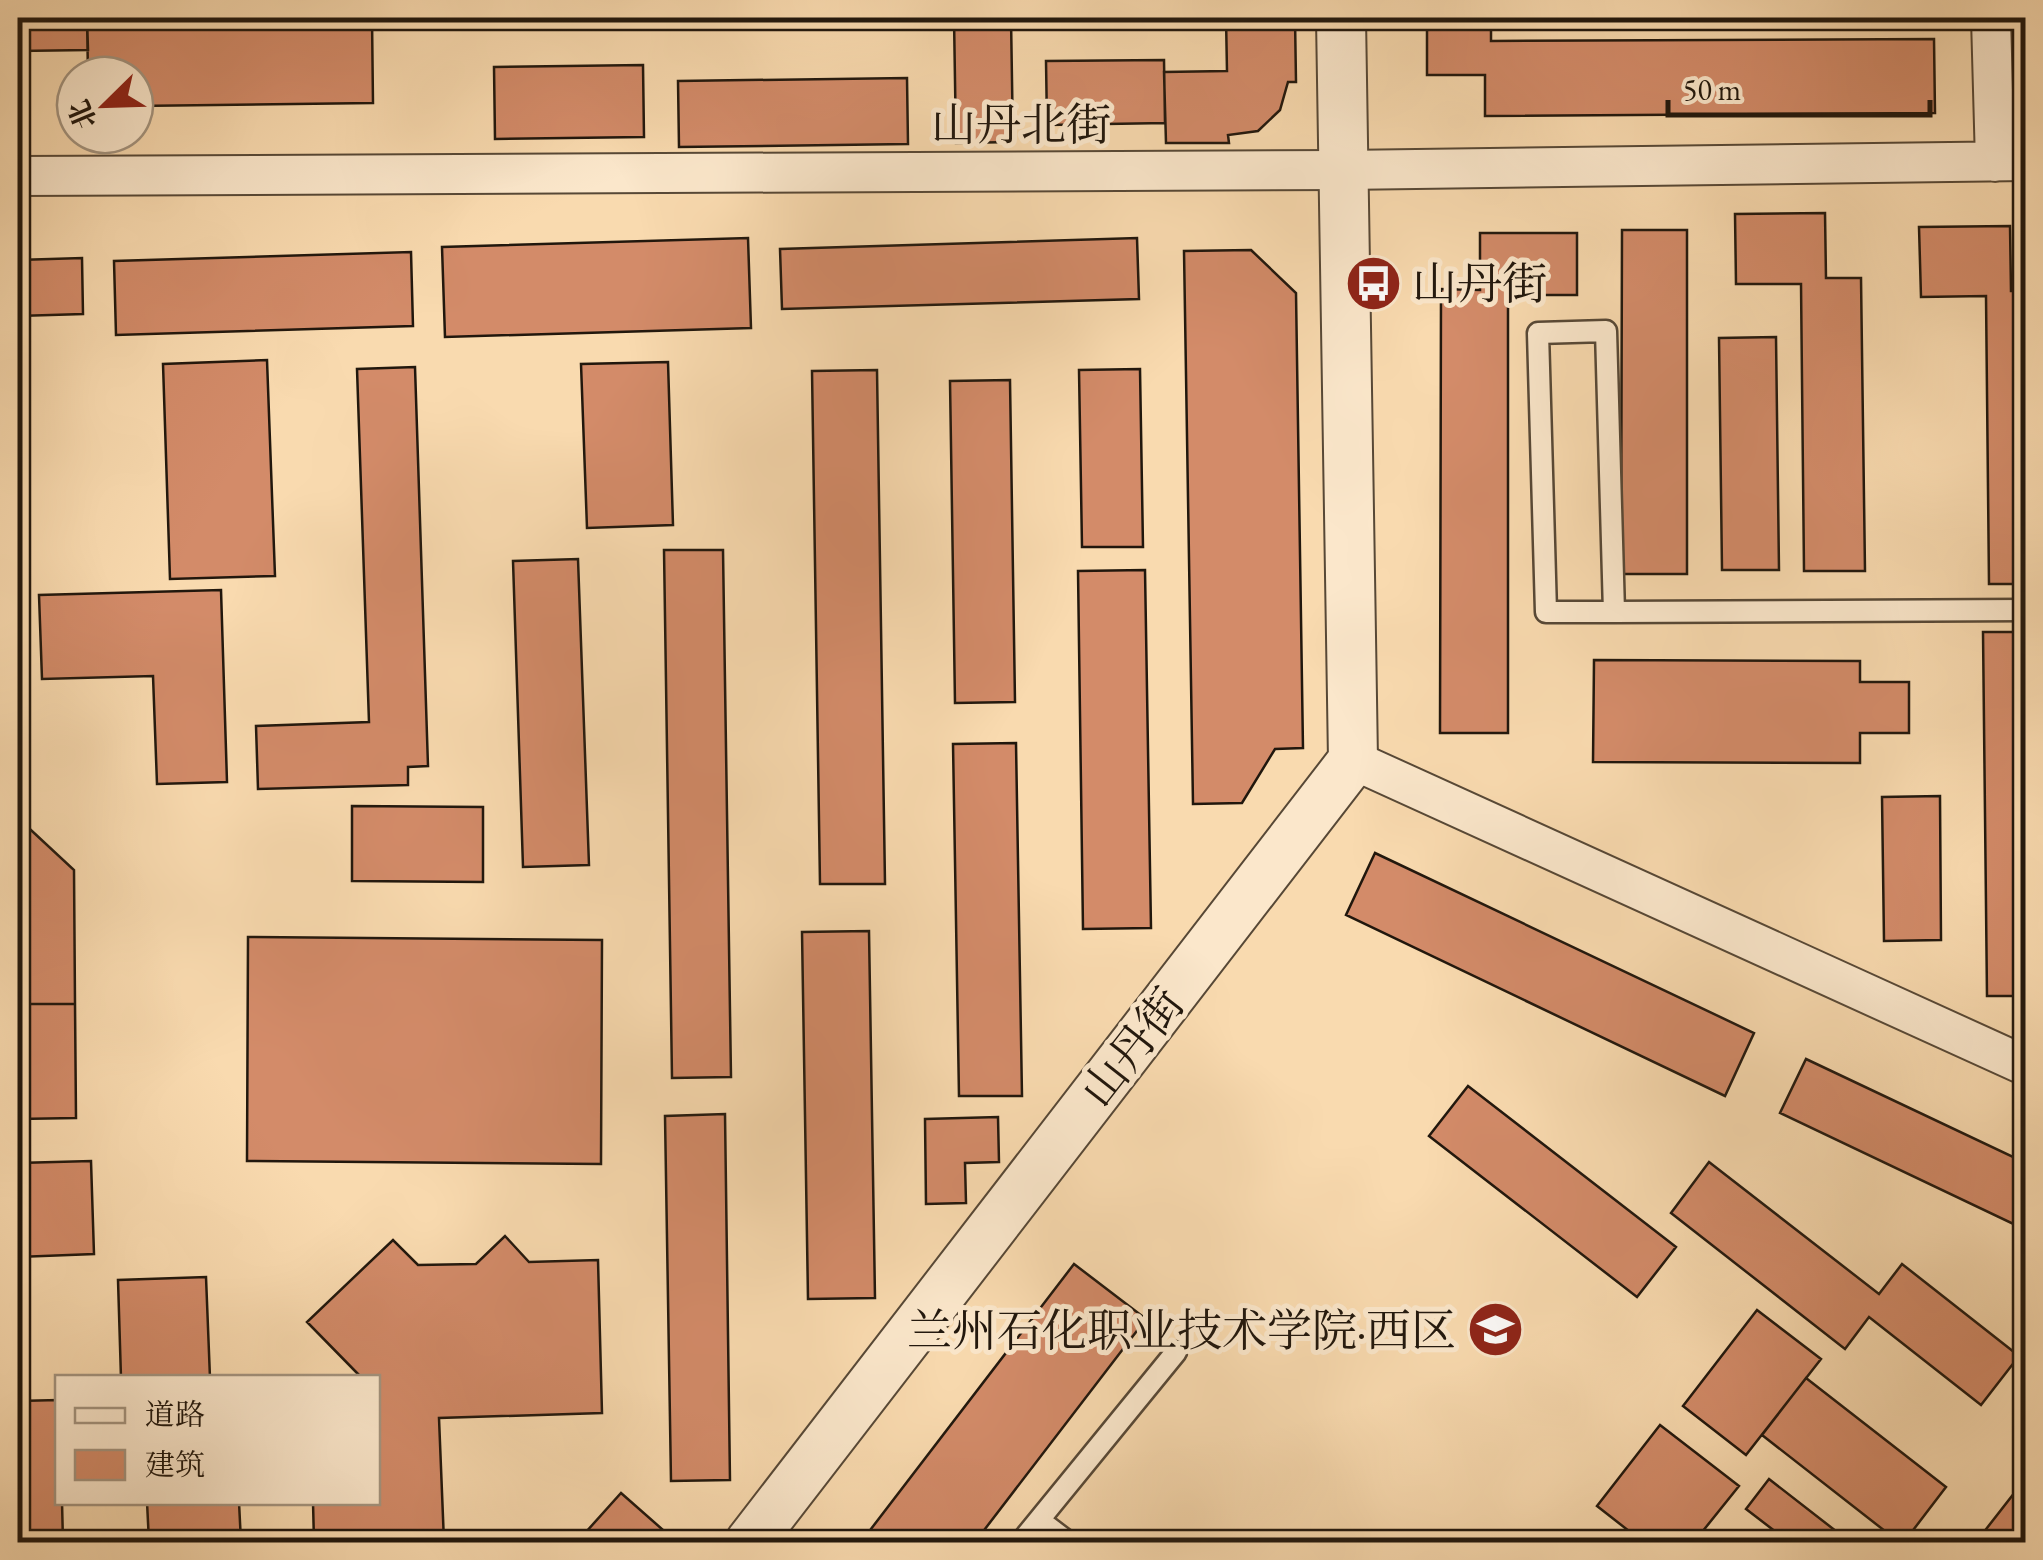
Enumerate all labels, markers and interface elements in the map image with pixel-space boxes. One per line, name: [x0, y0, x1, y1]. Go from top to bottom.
north arrow: [55, 55, 155, 155]
scale bar: [1668, 55, 1930, 117]
text: 50 m: [1683, 70, 1741, 109]
text: 北: [60, 95, 104, 135]
street label: 山丹北街: [931, 95, 1111, 153]
bus stop icon: 山丹街: [1343, 253, 1403, 313]
place label: 山丹街: [1412, 254, 1547, 312]
street label: 山丹街: [1068, 976, 1196, 1118]
school or university icon: 兰州石化职业技术学院·西区: [1465, 1300, 1525, 1360]
place label: 兰州石化职业技术学院·西区: [907, 1301, 1456, 1359]
legend: [55, 1375, 380, 1505]
text: 道路: [145, 1395, 205, 1434]
text: 建筑: [145, 1445, 205, 1484]

